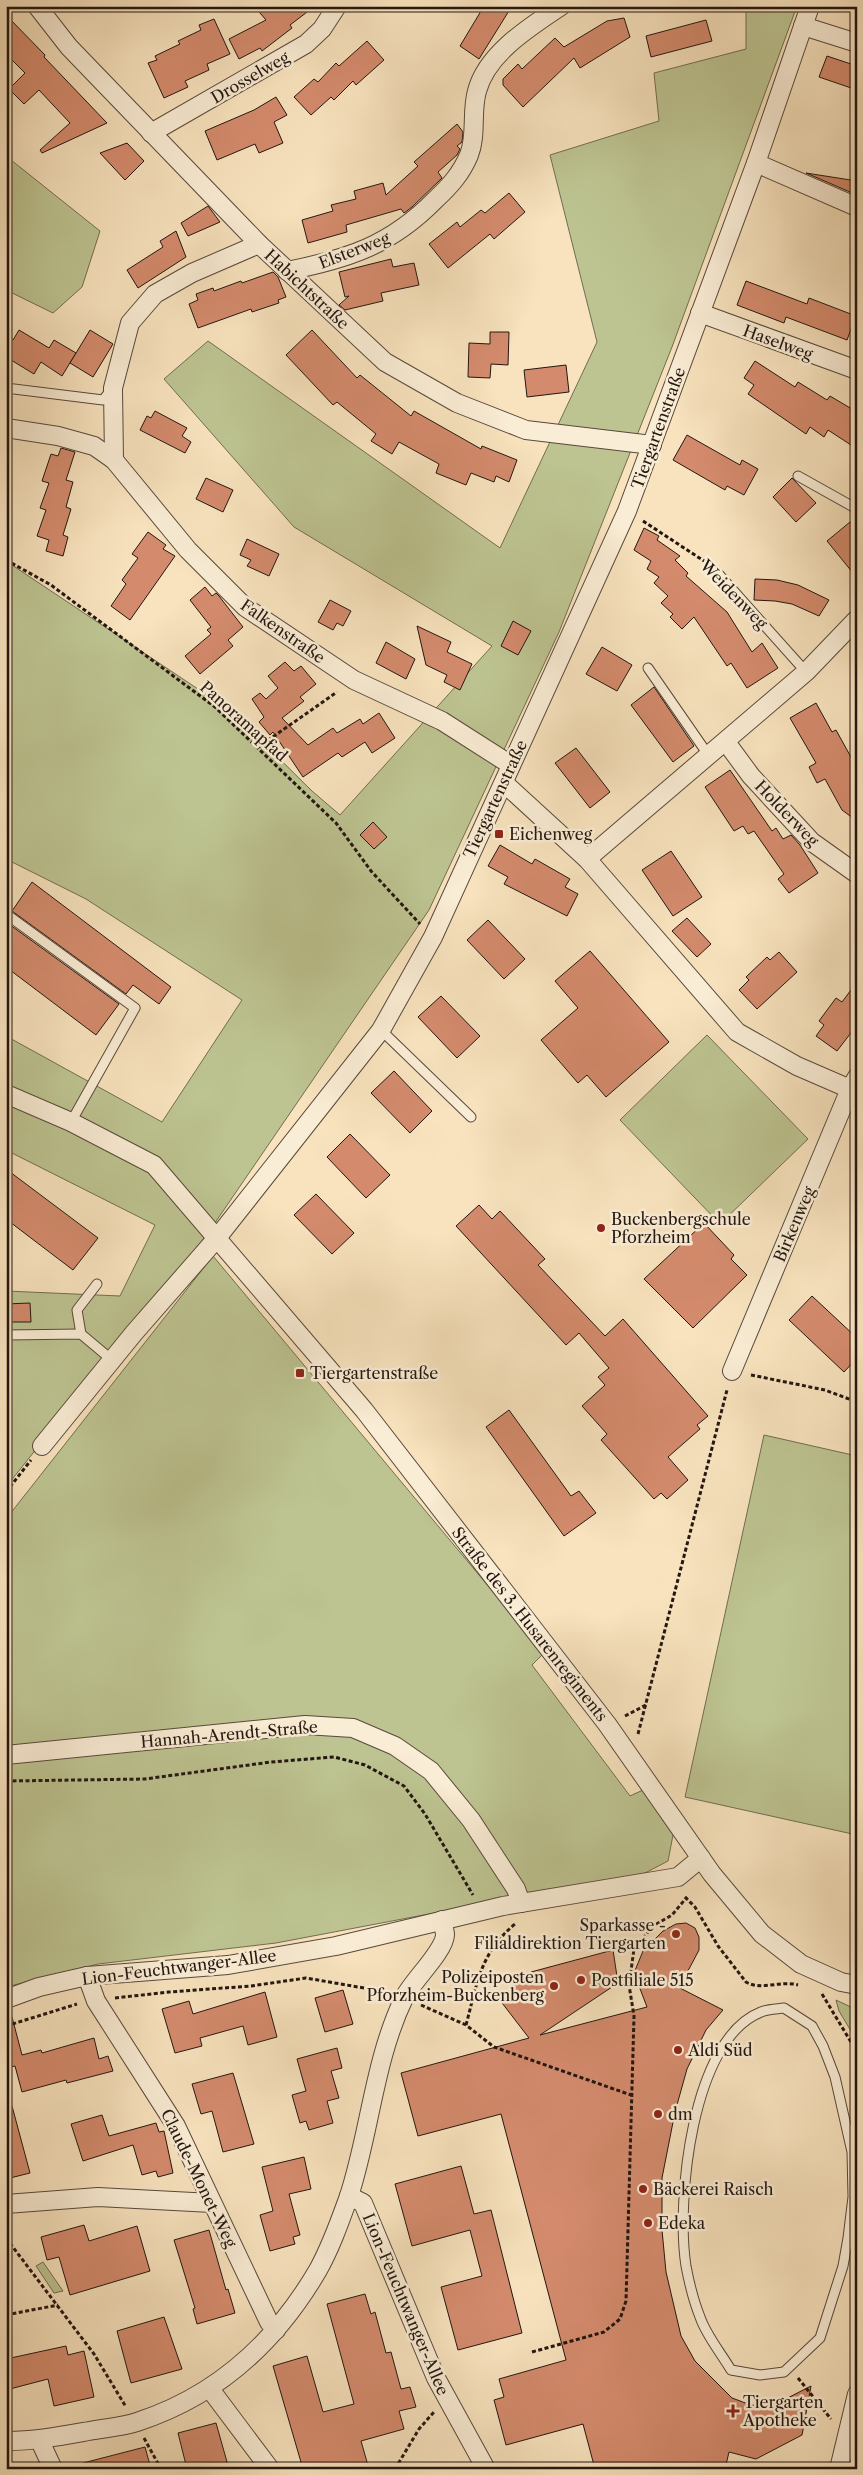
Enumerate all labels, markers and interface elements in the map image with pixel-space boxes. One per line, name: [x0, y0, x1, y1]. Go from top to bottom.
street label: Drosselweg: [207, 46, 293, 107]
street label: Elsterweg: [316, 227, 393, 273]
street label: Habichtstraße: [261, 245, 353, 333]
street label: Haselweg: [740, 320, 816, 364]
street label: Tiergartenstraße: [627, 364, 689, 492]
street label: Weidenweg: [695, 554, 772, 633]
street label: Falkenstraße: [237, 595, 329, 667]
street label: Panoramapfad: [196, 676, 292, 766]
street label: Tiergartenstraße: [459, 737, 531, 861]
street label: Holderweg: [751, 776, 824, 850]
place label: Eichenweg: [509, 824, 593, 844]
marker: Eichenweg: [493, 828, 505, 840]
street label: Birkenweg: [769, 1183, 819, 1265]
place label: Buckenbergschule Pforzheim: [611, 1209, 751, 1247]
marker: Buckenbergschule Pforzheim: [595, 1222, 607, 1234]
place label: Tiergartenstraße: [310, 1363, 438, 1383]
marker: Tiergartenstraße: [294, 1367, 306, 1379]
street label: Straße des 3. Husarenregiments: [448, 1523, 612, 1725]
street label: Hannah-Arendt-Straße: [139, 1716, 319, 1752]
place label: Sparkasse - Filialdirektion Tiergarten: [474, 1915, 666, 1953]
marker: Sparkasse - Filialdirektion Tiergarten: [670, 1928, 682, 1940]
street label: Lion-Feuchtwanger-Allee: [81, 1945, 277, 1989]
place label: Polizeiposten Pforzheim-Buckenberg: [366, 1967, 545, 2005]
place label: Postfiliale 515: [591, 1970, 694, 1990]
marker: Postfiliale 515: [575, 1974, 587, 1986]
marker: Polizeiposten Pforzheim-Buckenberg: [548, 1980, 560, 1992]
place label: Aldi Süd: [687, 2040, 753, 2060]
marker: Aldi Süd: [672, 2044, 684, 2056]
place label: dm: [668, 2104, 693, 2124]
street label: Claude-Monet-Weg: [157, 2105, 241, 2251]
marker: dm: [652, 2108, 664, 2120]
place label: Bäckerei Raisch: [653, 2179, 774, 2199]
marker: Bäckerei Raisch: [637, 2183, 649, 2195]
street label: Lion-Feuchtwanger-Allee: [359, 2210, 453, 2398]
place label: Edeka: [658, 2213, 706, 2233]
marker: Edeka: [642, 2217, 654, 2229]
place label: Tiergarten Apotheke: [742, 2392, 823, 2430]
marker: Tiergarten Apotheke: [727, 2405, 739, 2417]

